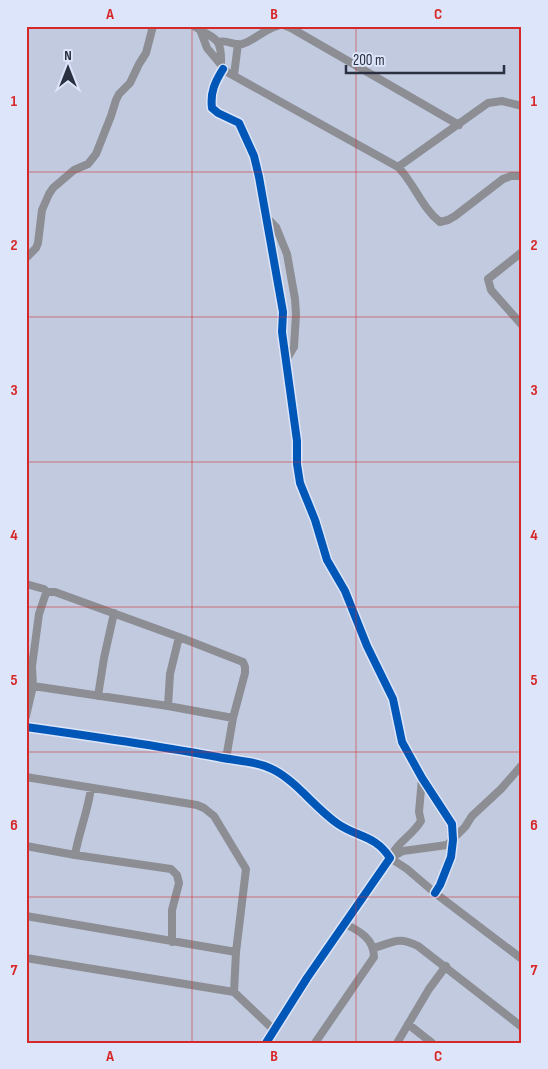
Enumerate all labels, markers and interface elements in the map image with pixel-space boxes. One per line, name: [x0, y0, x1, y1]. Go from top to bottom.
text: A: [105, 5, 114, 24]
text: B: [270, 5, 278, 24]
text: C: [434, 5, 442, 24]
north arrow: [42, 42, 92, 92]
scale bar: [346, 42, 503, 74]
text: N: [64, 47, 72, 64]
text: 200 m: [353, 51, 385, 70]
text: 1: [11, 92, 18, 111]
text: 1: [531, 92, 538, 111]
text: 2: [10, 236, 18, 255]
text: 2: [530, 236, 538, 255]
text: 3: [10, 381, 18, 400]
text: 3: [530, 381, 538, 400]
text: 4: [10, 526, 18, 545]
text: 4: [530, 526, 538, 545]
text: 5: [10, 671, 18, 690]
text: 5: [530, 671, 538, 690]
text: 6: [10, 816, 18, 835]
text: 6: [530, 816, 538, 835]
text: 7: [11, 961, 18, 980]
text: 7: [531, 961, 538, 980]
text: A: [105, 1047, 114, 1066]
text: B: [270, 1047, 278, 1066]
text: C: [434, 1047, 442, 1066]

